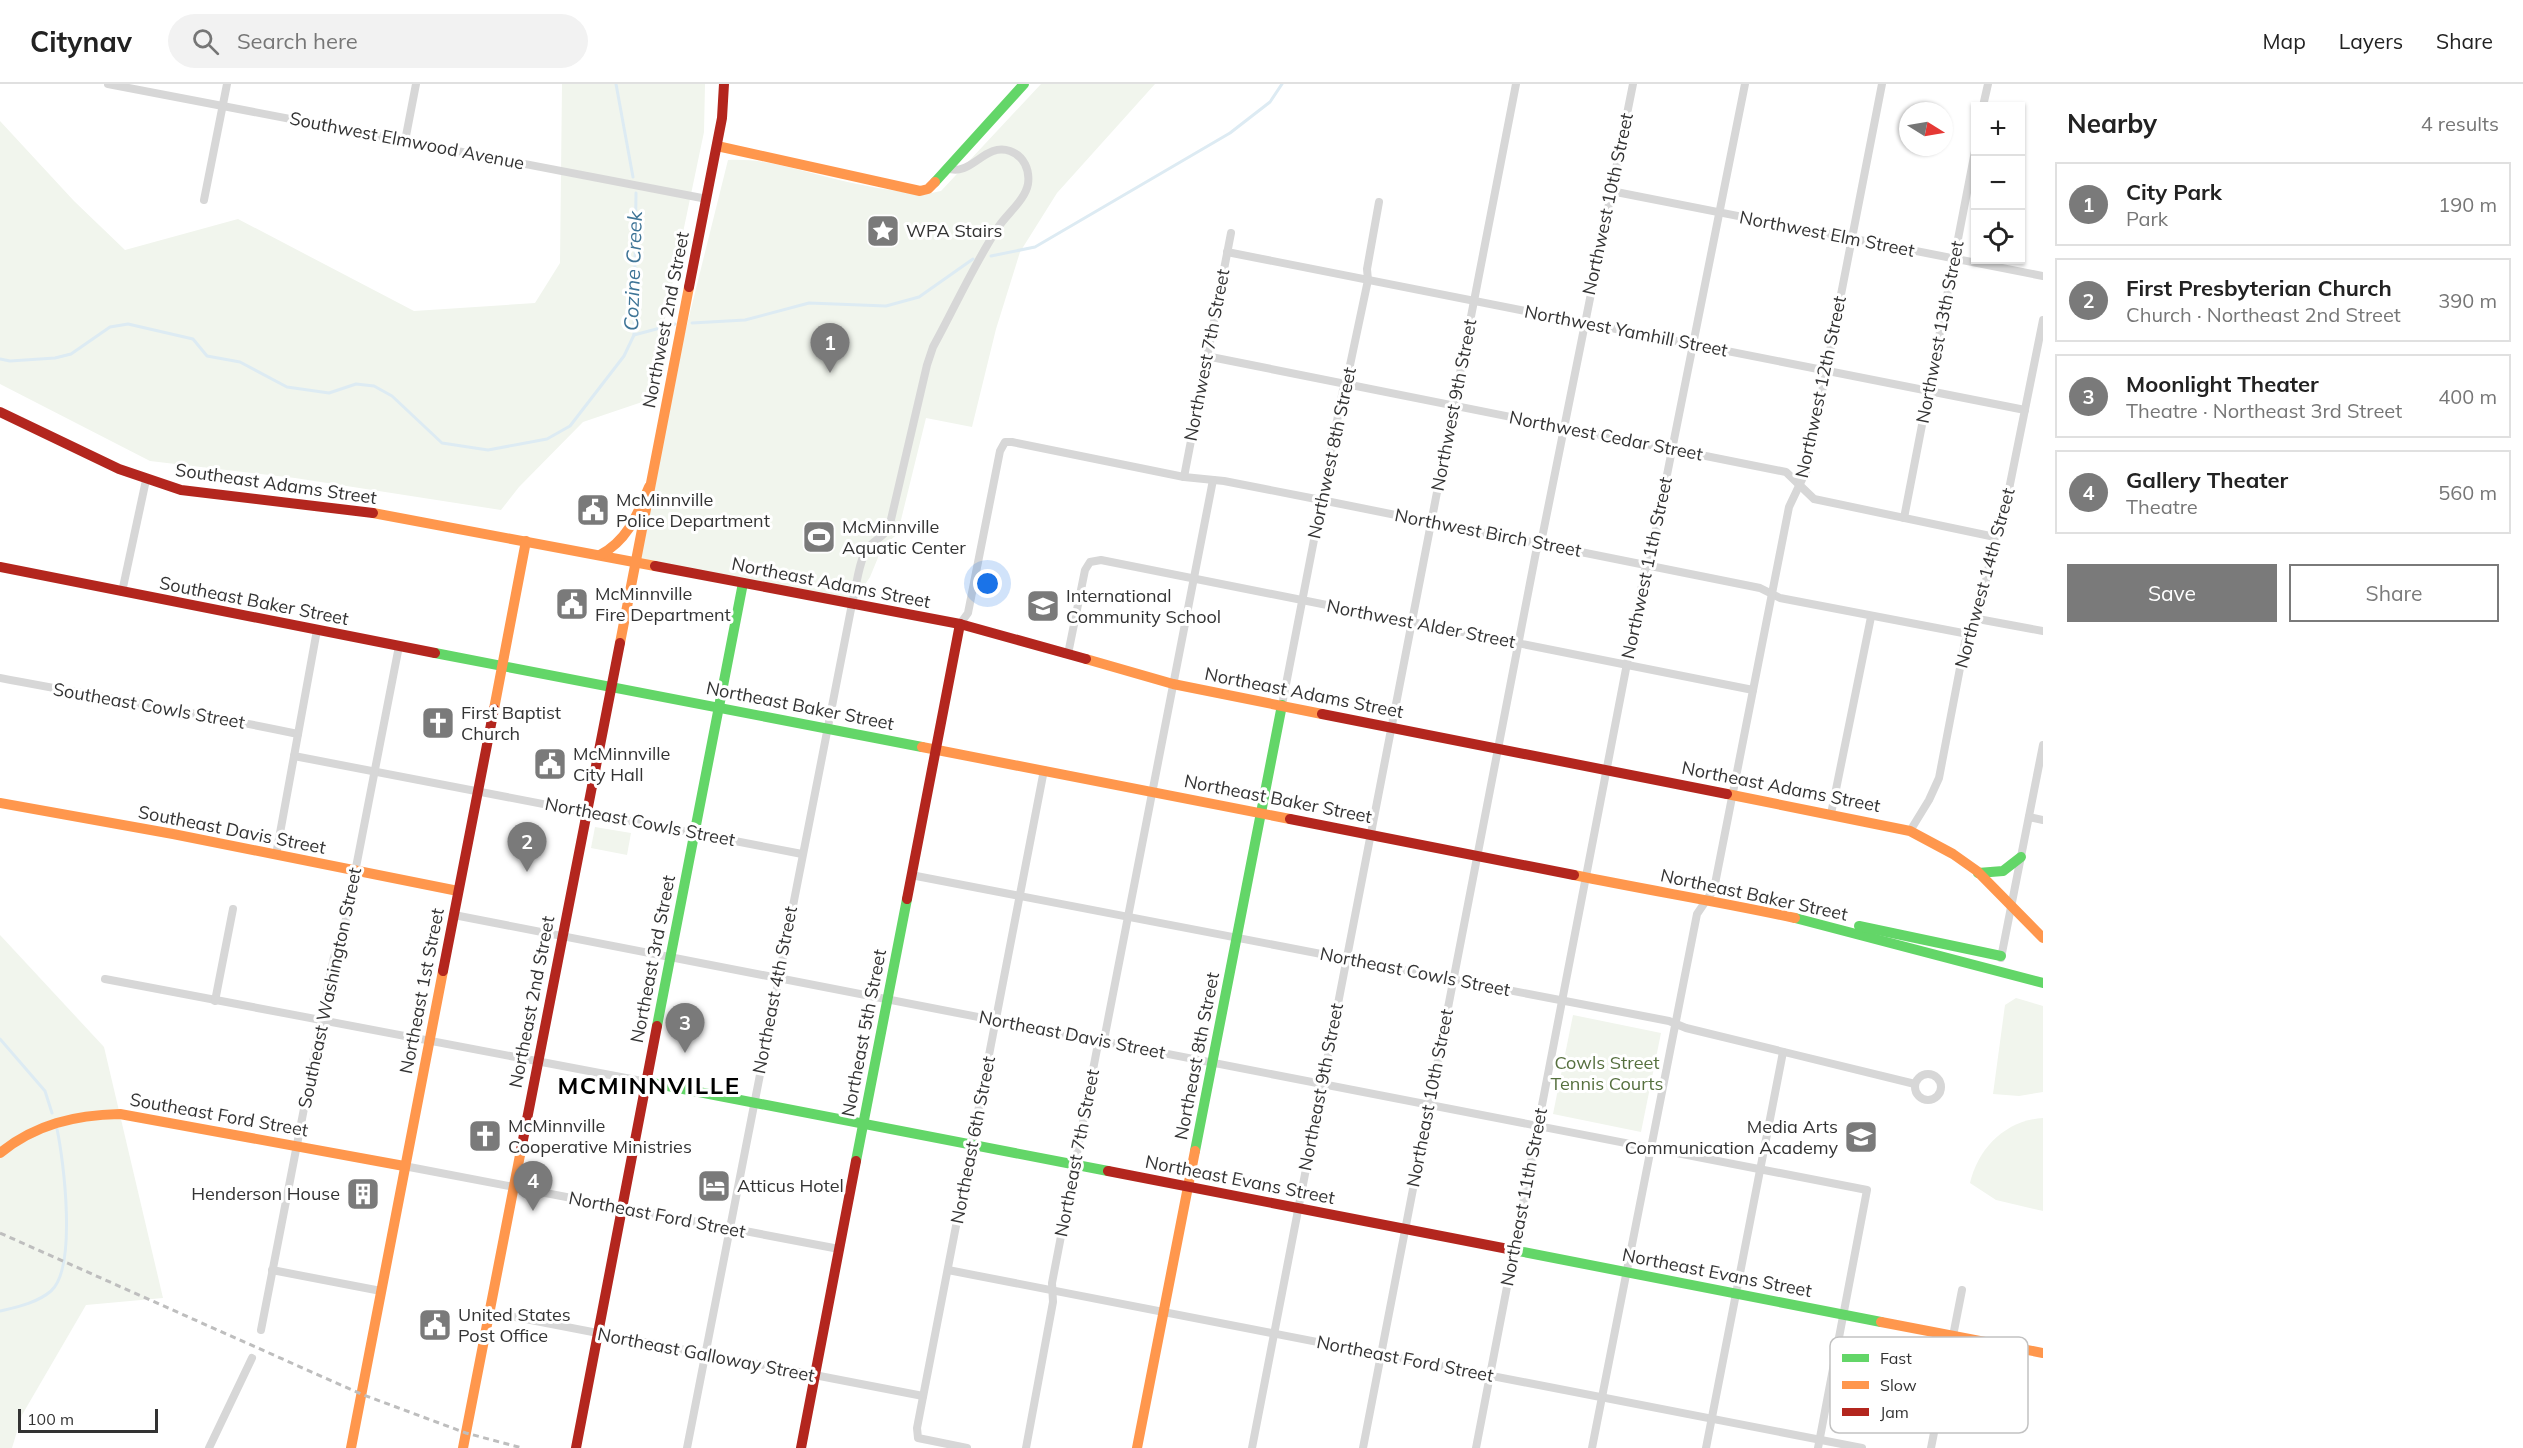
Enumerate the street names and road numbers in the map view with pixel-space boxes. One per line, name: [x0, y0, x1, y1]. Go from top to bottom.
street label: Southwest Elmwood Avenue: [288, 106, 526, 175]
street label: Northwest 10th Street: [1577, 111, 1638, 297]
street label: Northwest Elm Street: [1738, 205, 1917, 262]
street label: Northwest 2nd Street: [637, 230, 694, 410]
street label: Northwest 13th Street: [1911, 239, 1969, 425]
street label: Northwest 7th Street: [1179, 267, 1234, 443]
street label: Northwest 12th Street: [1790, 294, 1851, 480]
street label: Northwest Yamhill Street: [1522, 300, 1730, 362]
street label: Northwest 9th Street: [1426, 317, 1481, 493]
street label: Northwest 8th Street: [1302, 365, 1361, 541]
street label: Northwest Cedar Street: [1507, 405, 1705, 466]
street label: Southeast Adams Street: [174, 458, 378, 509]
street label: Northwest 11th Street: [1616, 475, 1677, 661]
street label: Northwest 14th Street: [1949, 485, 2020, 670]
street label: Northwest Birch Street: [1393, 503, 1583, 562]
street label: Northeast Adams Street: [730, 552, 932, 613]
street label: Southeast Baker Street: [158, 571, 351, 630]
street label: Northwest Alder Street: [1325, 594, 1517, 653]
street label: Northeast Adams Street: [1203, 662, 1405, 723]
street label: Northeast Baker Street: [704, 676, 896, 735]
street label: Southeast Cowls Street: [51, 677, 247, 734]
street label: Northeast Adams Street: [1680, 756, 1882, 817]
street label: Northeast Baker Street: [1182, 769, 1374, 828]
street label: Northeast Cowls Street: [543, 792, 737, 851]
street label: Southeast Davis Street: [136, 800, 328, 859]
street label: Northeast Baker Street: [1658, 863, 1850, 926]
street label: Southeast Washington Street: [293, 865, 366, 1110]
street label: Northeast 3rd Street: [625, 873, 680, 1045]
street label: Northeast 4th Street: [747, 904, 802, 1076]
street label: Northeast 1st Street: [394, 906, 449, 1076]
street label: Northeast 2nd Street: [504, 914, 559, 1090]
street label: Northeast Cowls Street: [1318, 942, 1512, 1001]
street label: Northeast 5th Street: [836, 947, 891, 1119]
street label: Northeast 8th Street: [1169, 970, 1224, 1142]
street label: Northeast 9th Street: [1293, 1001, 1348, 1173]
street label: Northeast Davis Street: [977, 1005, 1167, 1064]
street label: Northeast 10th Street: [1401, 1007, 1458, 1189]
street label: Northeast 6th Street: [945, 1054, 1000, 1226]
street label: Northeast 7th Street: [1049, 1067, 1104, 1239]
street label: Southeast Ford Street: [128, 1087, 310, 1142]
street label: Northeast 11th Street: [1495, 1106, 1552, 1288]
street label: Northeast Evans Street: [1143, 1150, 1337, 1209]
street label: Northeast Ford Street: [567, 1186, 748, 1243]
street label: Northeast Evans Street: [1620, 1243, 1814, 1302]
street label: Northeast Galloway Street: [595, 1322, 817, 1387]
street label: Northeast Ford Street: [1315, 1330, 1496, 1387]

